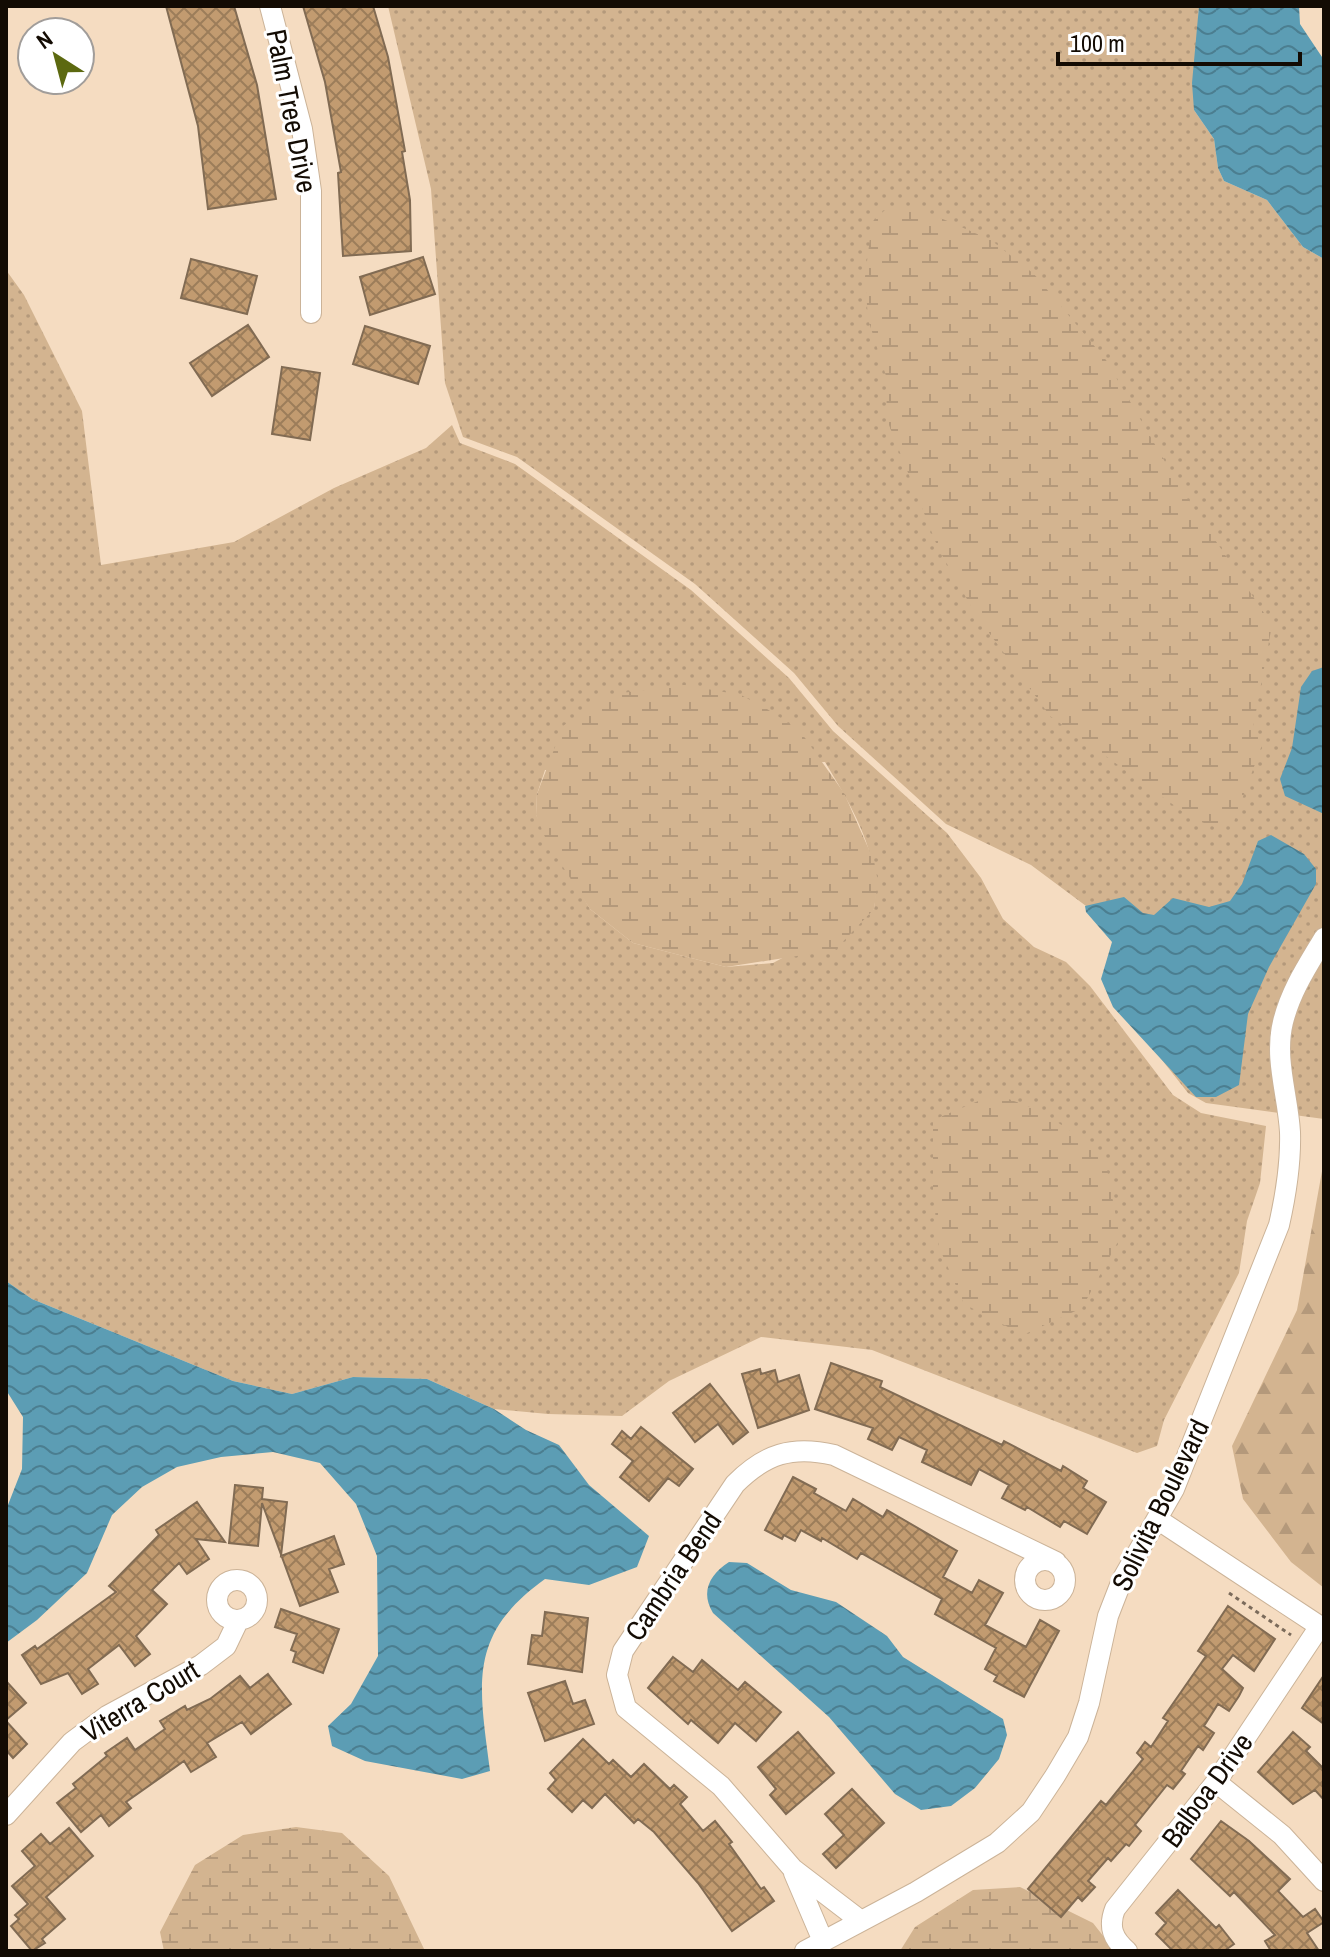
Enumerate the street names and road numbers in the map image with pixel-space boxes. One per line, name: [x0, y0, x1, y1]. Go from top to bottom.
street label: Palm Tree Drive: [258, 26, 326, 196]
street label: Solivita Boulevard: [1102, 1413, 1218, 1597]
street label: Cambria Bend: [616, 1504, 730, 1648]
street label: Viterra Court: [74, 1651, 206, 1751]
street label: Balboa Drive: [1153, 1725, 1261, 1855]

